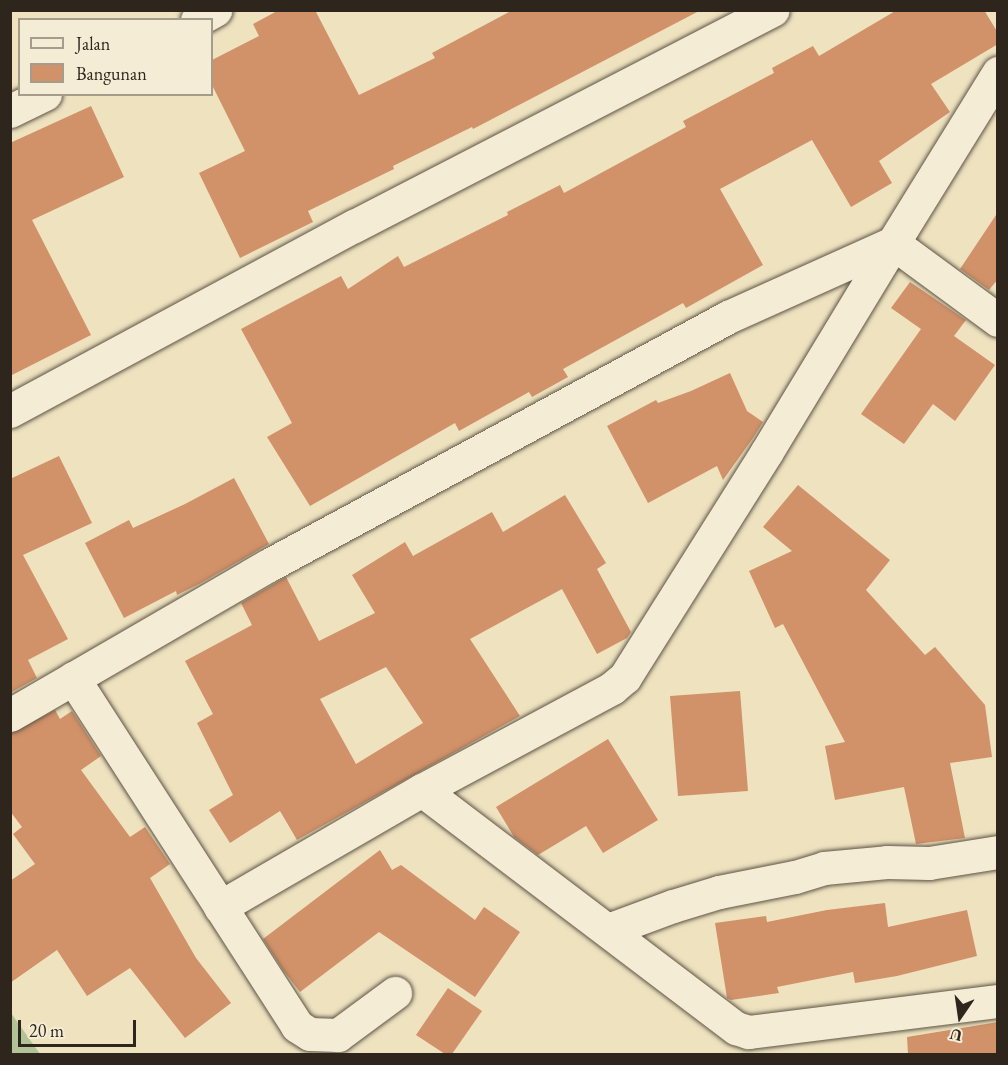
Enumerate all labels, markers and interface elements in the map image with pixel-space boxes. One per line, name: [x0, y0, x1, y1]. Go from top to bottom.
legend: [18, 18, 213, 96]
text: Jalan: [76, 32, 110, 55]
text: Bangunan: [76, 62, 147, 85]
north arrow: [930, 987, 990, 1047]
scale bar: [21, 1008, 140, 1046]
text: 20 m: [29, 1019, 64, 1042]
text: U: [948, 1023, 964, 1047]

